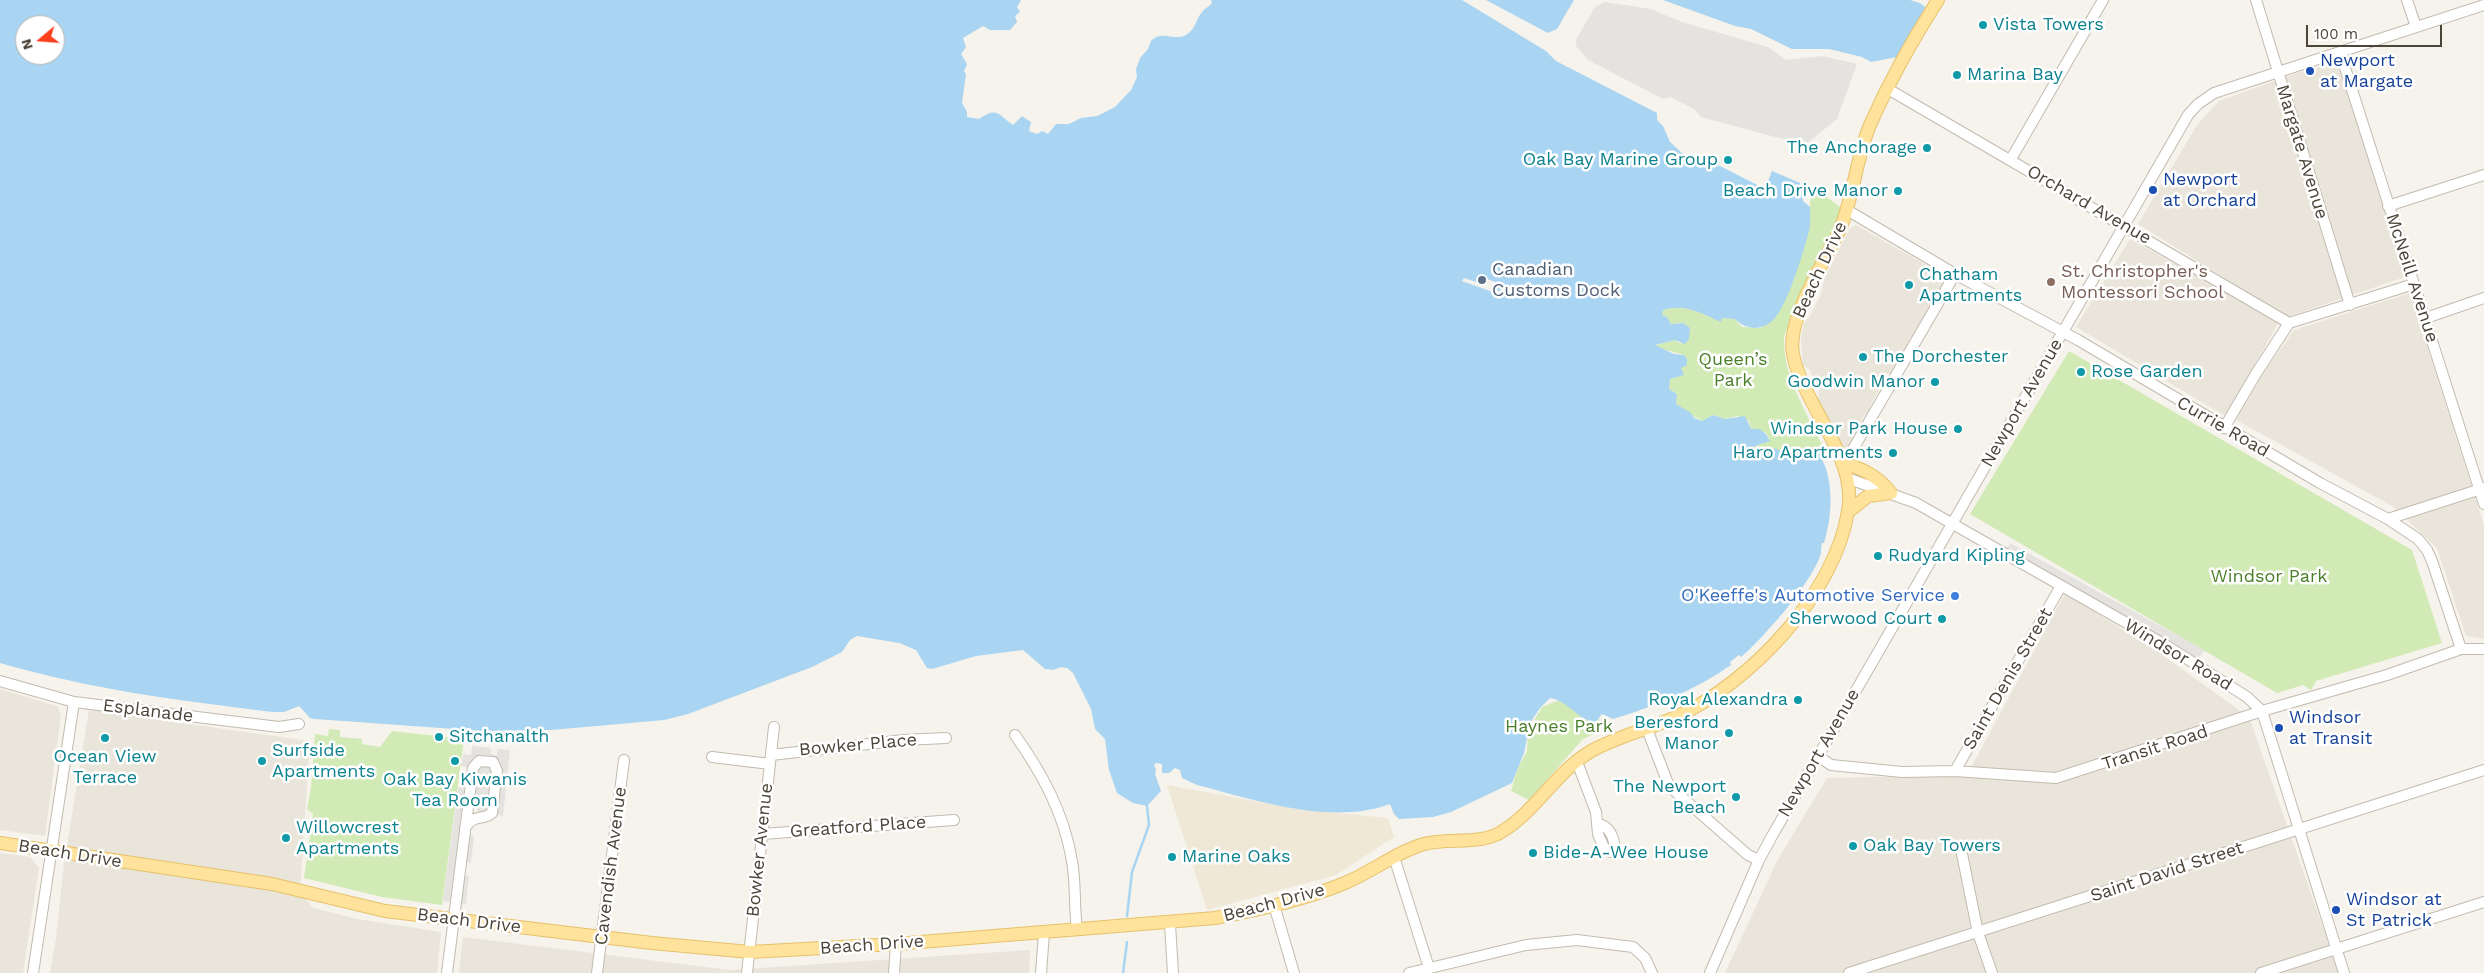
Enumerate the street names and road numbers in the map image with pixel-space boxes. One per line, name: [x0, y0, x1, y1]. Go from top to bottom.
street label: Margate Avenue: [2271, 82, 2333, 222]
street label: Orchard Avenue: [2023, 161, 2155, 249]
street label: McNeill Avenue: [2381, 211, 2443, 345]
street label: Beach Drive: [1788, 218, 1852, 322]
street label: Newport Avenue: [1977, 335, 2067, 471]
street label: Currie Road: [2173, 392, 2273, 462]
street label: Saint Denis Street: [1959, 604, 2057, 754]
street label: Windsor Road: [2120, 614, 2236, 696]
street label: Newport Avenue: [1774, 685, 1864, 821]
street label: Esplanade: [102, 695, 194, 727]
street label: Transit Road: [2099, 721, 2211, 775]
street label: Bowker Place: [798, 729, 918, 761]
street label: Bowker Avenue: [742, 782, 778, 918]
street label: Cavendish Avenue: [591, 785, 631, 947]
street label: Greatford Place: [789, 811, 927, 843]
street label: Beach Drive: [17, 835, 123, 873]
street label: Saint David Street: [2088, 837, 2246, 907]
street label: Beach Drive: [1221, 879, 1327, 927]
street label: Beach Drive: [416, 904, 522, 938]
street label: Beach Drive: [819, 931, 925, 959]

